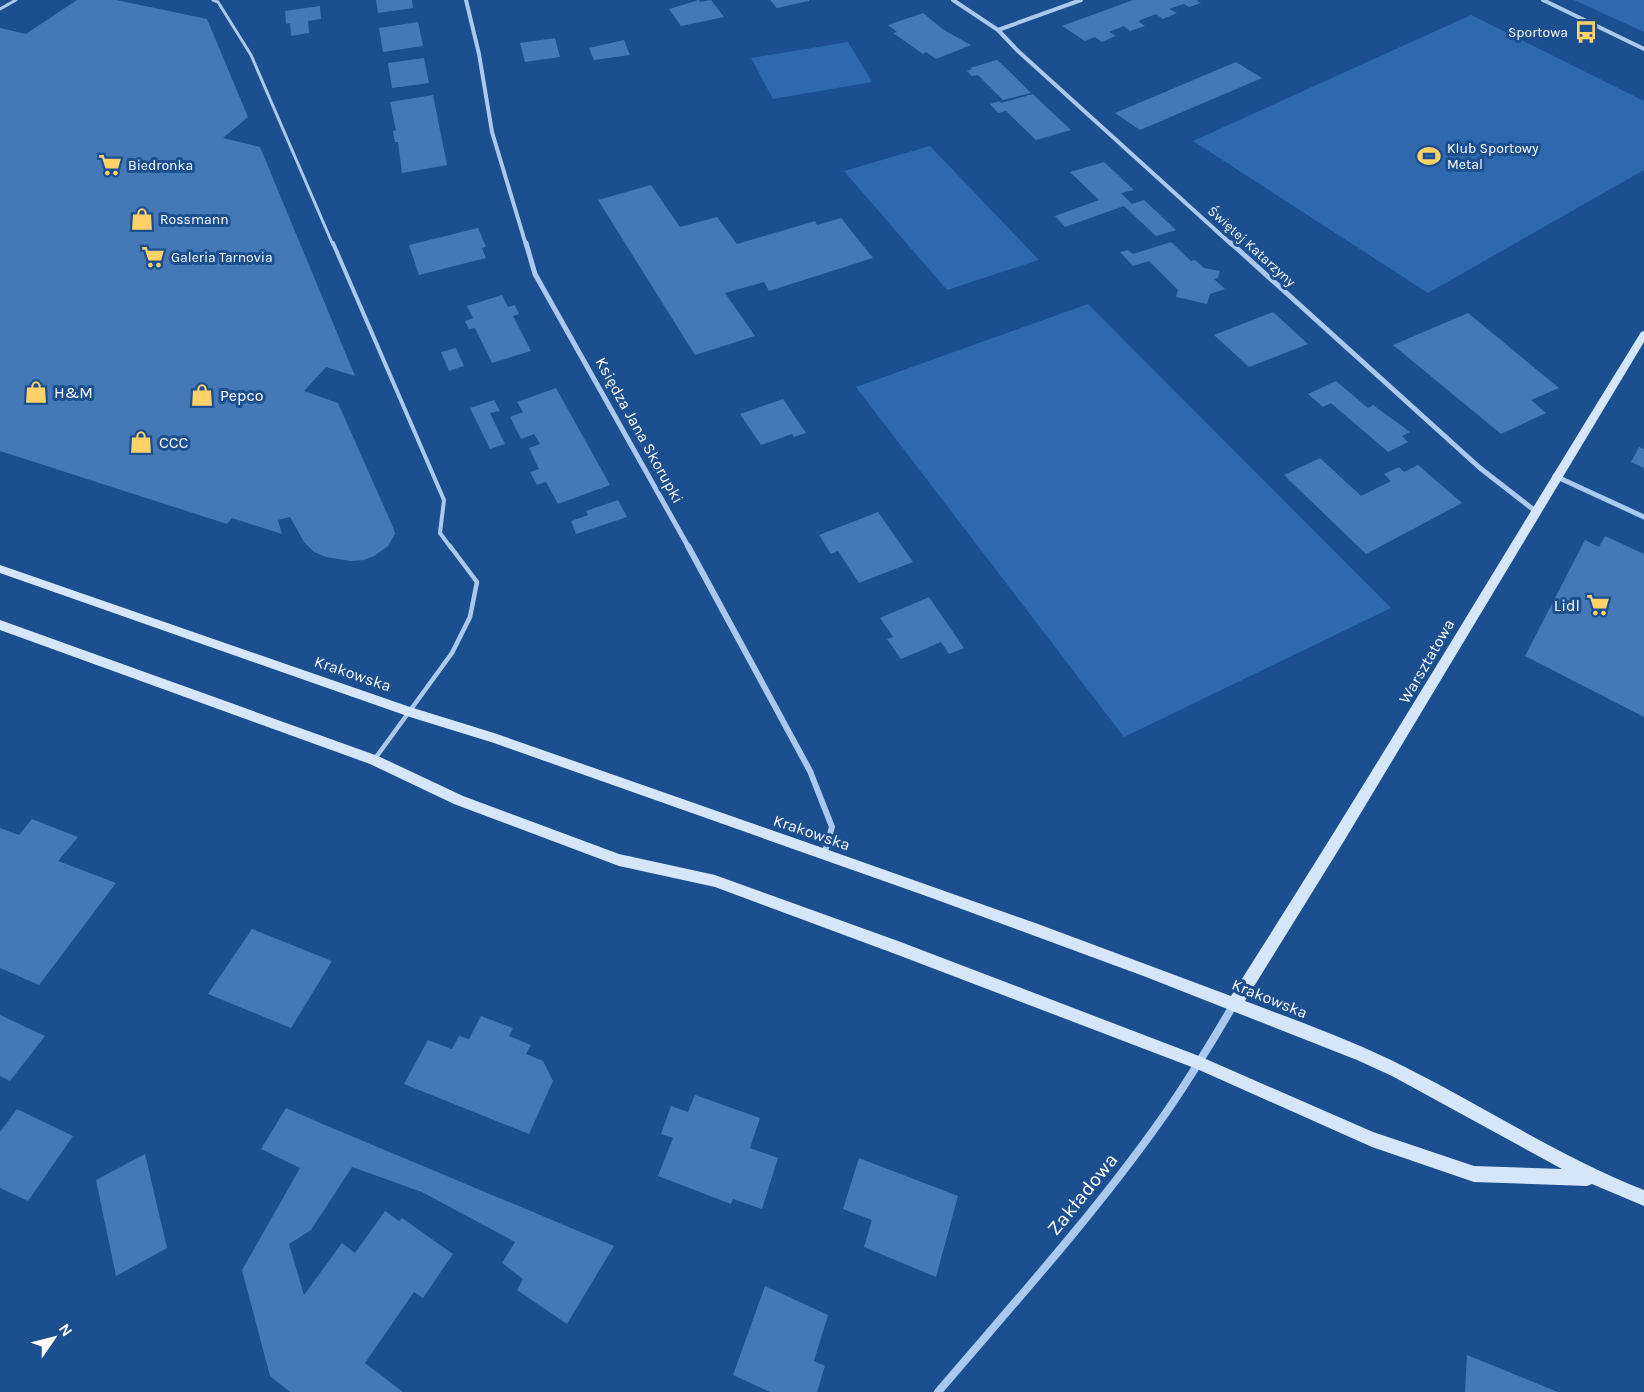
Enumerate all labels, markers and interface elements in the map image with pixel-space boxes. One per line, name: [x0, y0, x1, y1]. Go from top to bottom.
bus stop icon: Sportowa: [1573, 19, 1599, 45]
place label: Sportowa: [1508, 24, 1568, 41]
place label: Klub Sportowy Metal: [1447, 140, 1539, 173]
sports icon: Klub Sportowy Metal: [1416, 143, 1442, 169]
supermarket icon: Biedronka: [97, 152, 123, 178]
place label: Biedronka: [128, 157, 193, 174]
street label: Świętej Katarzyny: [1204, 202, 1300, 291]
shop icon: Rossmann: [129, 206, 155, 232]
place label: Rossmann: [160, 211, 229, 228]
supermarket icon: Galeria Tarnovia: [140, 244, 166, 270]
place label: Galeria Tarnovia: [171, 249, 273, 266]
street label: Księdza Jana Skorupki: [591, 354, 688, 507]
shop icon: H&M: [23, 379, 49, 405]
shop icon: Pepco: [189, 382, 215, 408]
place label: H&M: [54, 383, 93, 402]
place label: Pepco: [220, 386, 263, 405]
shop icon: CCC: [128, 429, 154, 455]
place label: CCC: [159, 433, 189, 452]
supermarket icon: Lidl: [1585, 592, 1611, 618]
place label: Lidl: [1554, 596, 1580, 615]
street label: Warsztatowa: [1395, 616, 1458, 707]
street label: Krakowska: [312, 651, 394, 695]
street label: Krakowska: [771, 810, 853, 854]
street label: Krakowska: [1229, 975, 1310, 1022]
street label: Zakładowa: [1042, 1149, 1122, 1240]
north arrow: [24, 1308, 84, 1368]
text: N: [55, 1320, 77, 1340]

